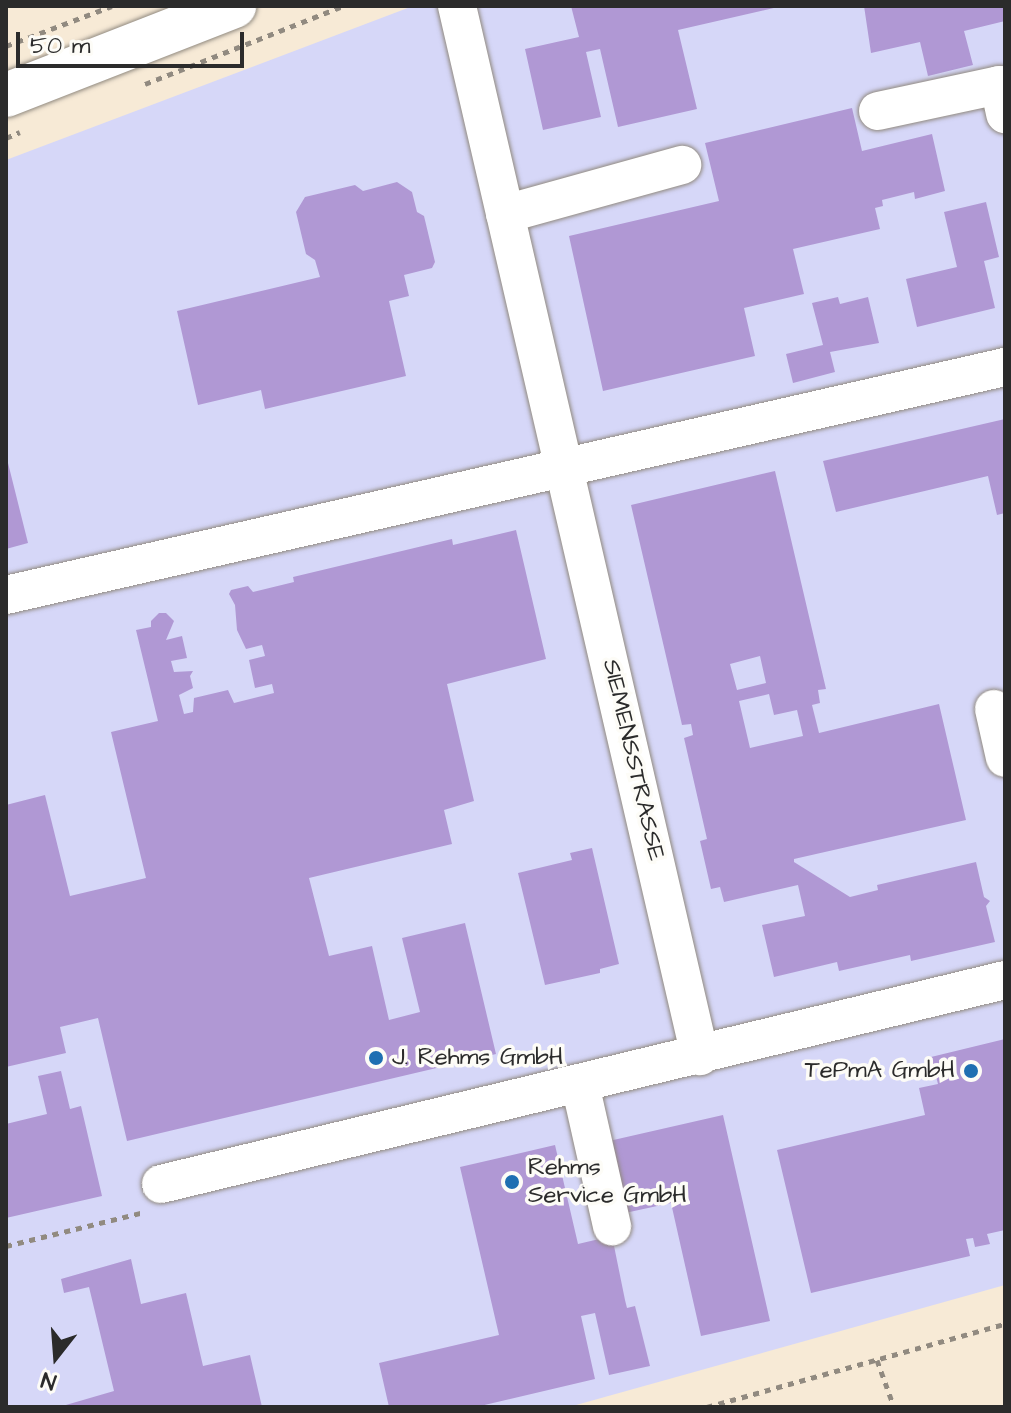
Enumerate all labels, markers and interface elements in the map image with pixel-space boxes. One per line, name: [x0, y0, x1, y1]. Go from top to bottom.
scale bar: [20, 16, 248, 66]
text: 50 m: [30, 29, 90, 63]
street label: SIEMENSSTRASSE: [596, 657, 670, 863]
place label: J. Rehms GmbH: [392, 1044, 563, 1072]
marker: J. Rehms GmbH: [367, 1049, 385, 1067]
place label: TePmA GmbH: [805, 1057, 955, 1085]
marker: TePmA GmbH: [962, 1062, 980, 1080]
place label: Rehms Service GmbH: [528, 1154, 687, 1210]
marker: Rehms Service GmbH: [503, 1173, 521, 1191]
north arrow: [16, 1317, 96, 1397]
text: N: [38, 1364, 60, 1397]

